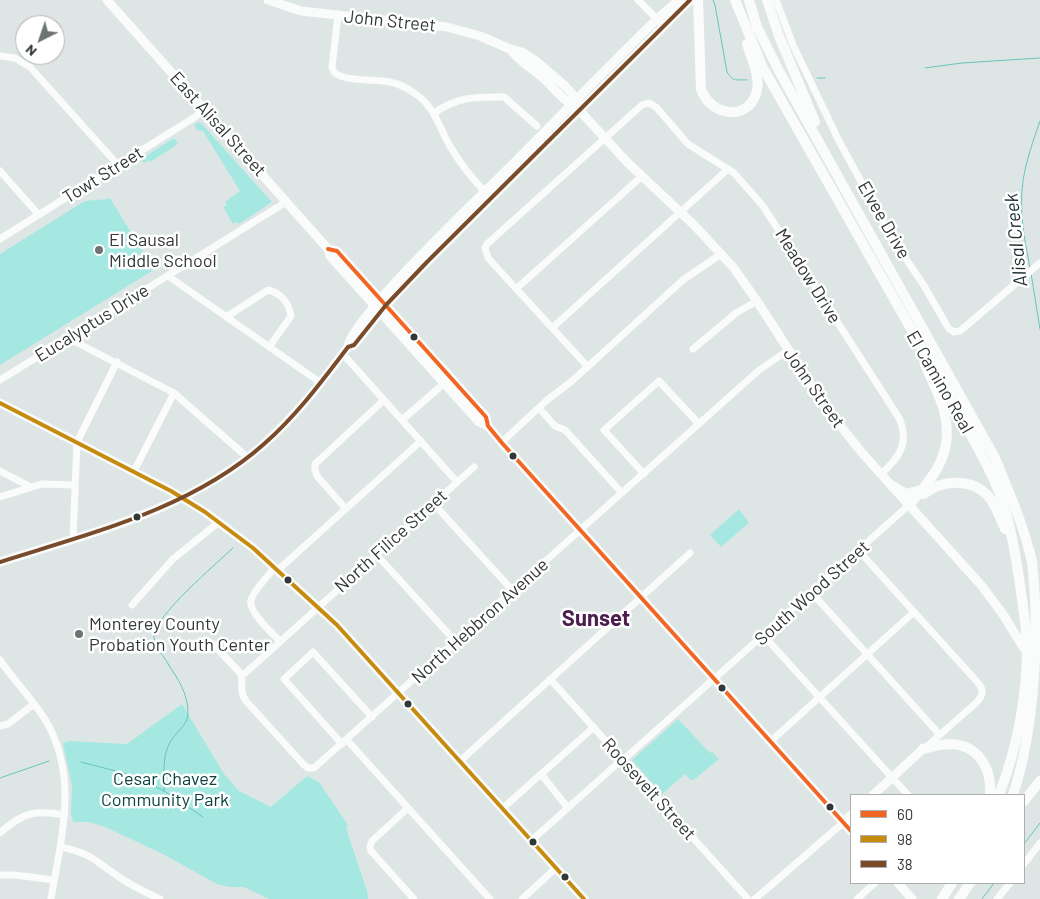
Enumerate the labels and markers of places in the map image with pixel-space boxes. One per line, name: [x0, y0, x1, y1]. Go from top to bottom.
place label: El Sausal Middle School: [109, 229, 217, 272]
marker: El Sausal Middle School: [93, 244, 105, 256]
unlabelled marker: [409, 332, 419, 342]
unlabelled marker: [508, 451, 518, 461]
unlabelled marker: [132, 512, 142, 522]
unlabelled marker: [283, 575, 293, 585]
place label: Monterey County Probation Youth Center: [89, 613, 270, 656]
marker: Monterey County Probation Youth Center: [73, 628, 85, 640]
unlabelled marker: [717, 683, 727, 693]
unlabelled marker: [403, 699, 413, 709]
unlabelled marker: [825, 802, 835, 812]
unlabelled marker: [528, 837, 538, 847]
unlabelled marker: [560, 872, 570, 882]

